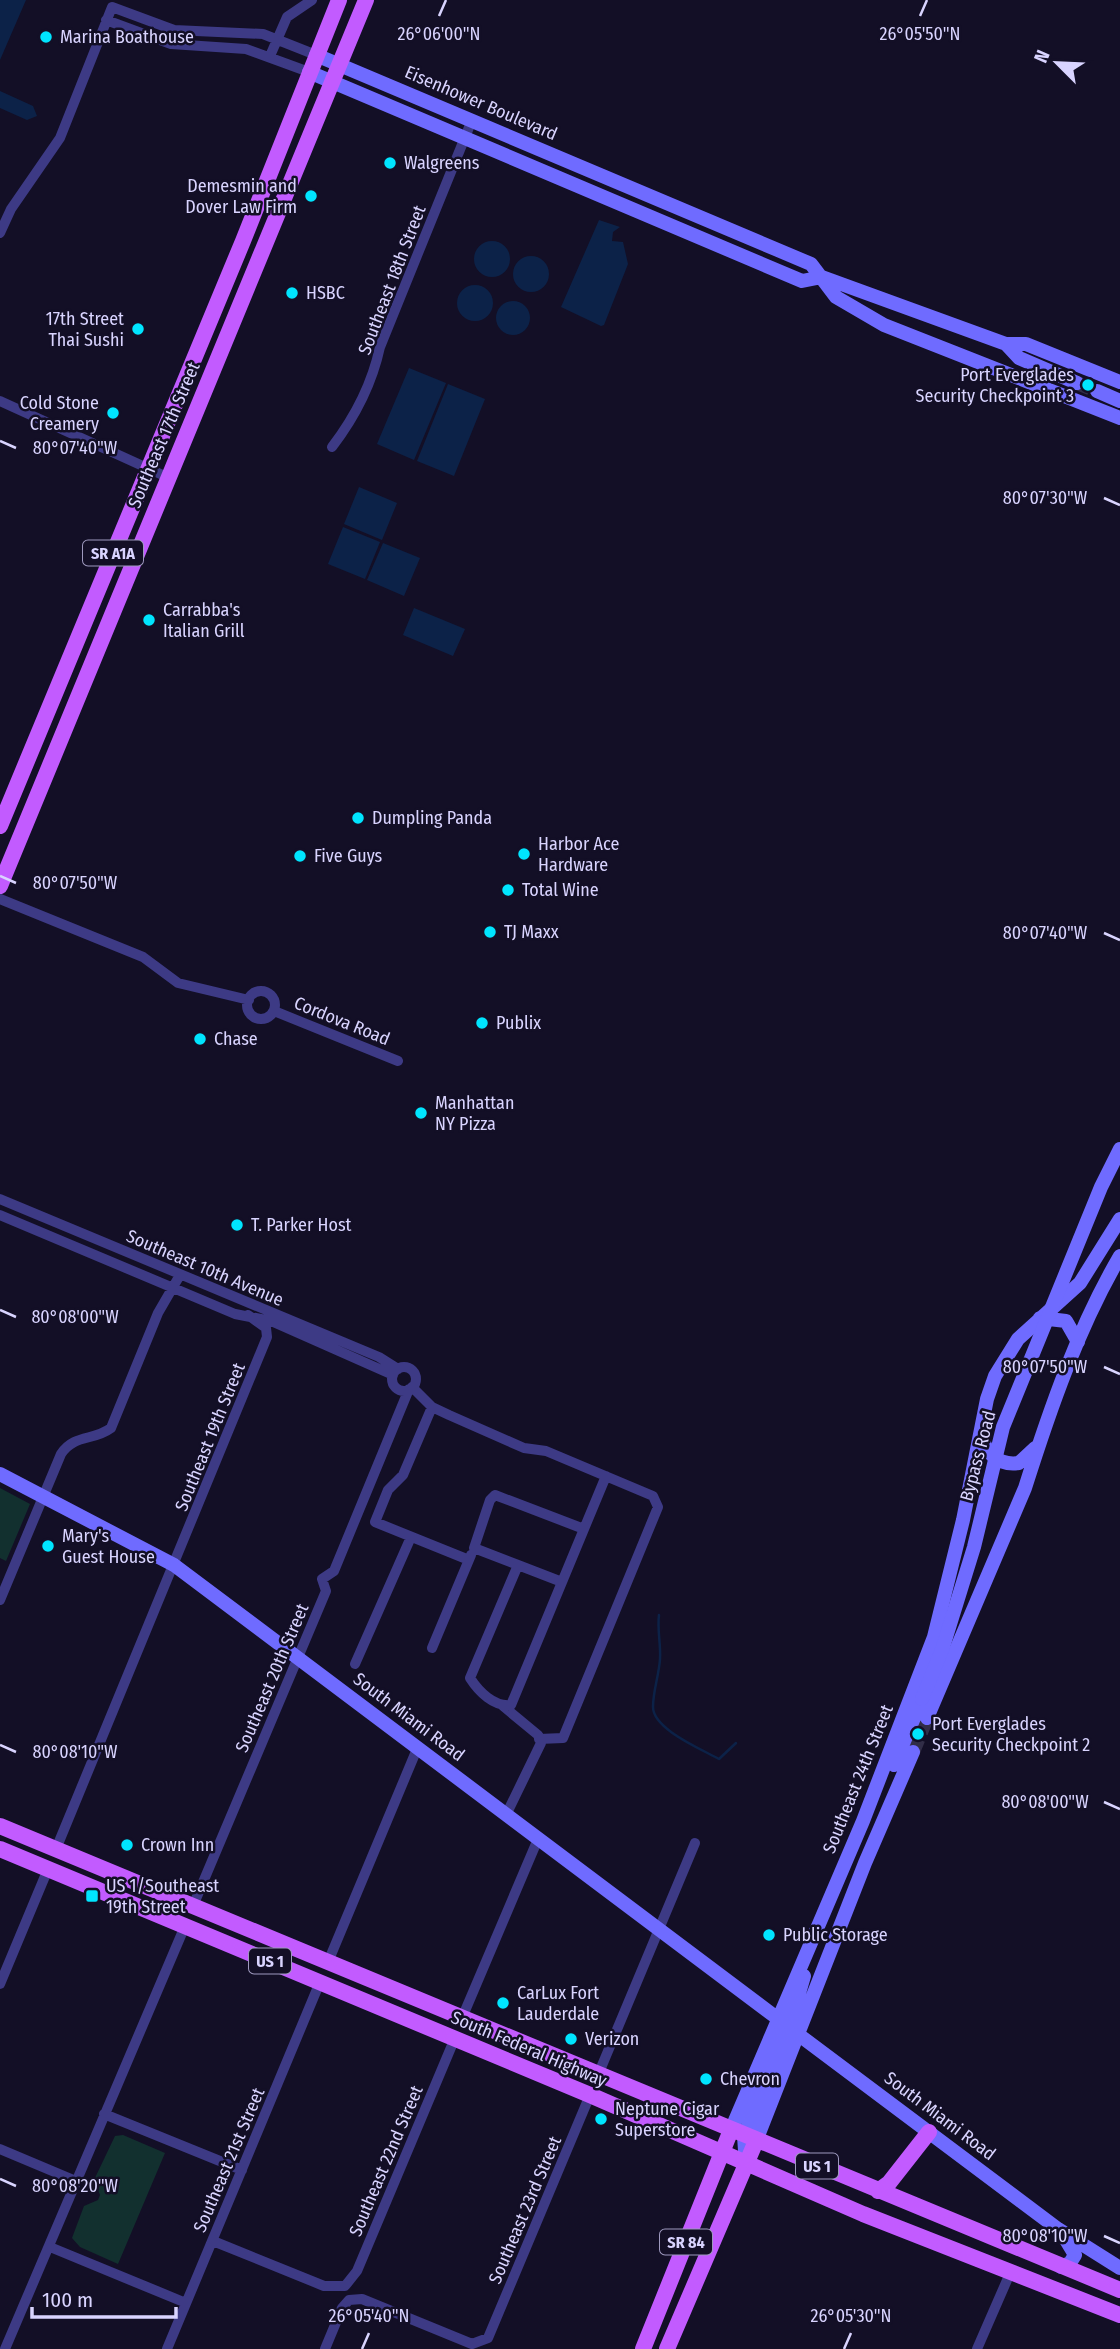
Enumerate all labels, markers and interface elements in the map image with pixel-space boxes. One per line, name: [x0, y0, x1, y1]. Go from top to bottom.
text: 26°06'00"N: [398, 23, 480, 45]
text: 26°05'50"N: [879, 23, 961, 45]
place label: Marina Boathouse: [60, 26, 194, 48]
north arrow: [1022, 28, 1092, 98]
marker: Marina Boathouse: [38, 29, 54, 45]
text: N: [1029, 46, 1055, 66]
street label: Eisenhower Boulevard: [401, 61, 561, 145]
place label: Walgreens: [404, 152, 480, 174]
marker: Walgreens: [382, 155, 398, 171]
place label: Demesmin and Dover Law Firm: [185, 175, 297, 218]
marker: Demesmin and Dover Law Firm: [303, 188, 319, 204]
street label: Southeast 18th Street: [353, 202, 431, 358]
place label: HSBC: [306, 282, 345, 304]
marker: HSBC: [284, 285, 300, 301]
place label: 17th Street Thai Sushi: [46, 308, 124, 351]
marker: 17th Street Thai Sushi: [130, 321, 146, 337]
street label: Southeast 17th Street: [123, 359, 205, 511]
place label: Port Everglades Security Checkpoint 3: [916, 364, 1074, 407]
marker: Port Everglades Security Checkpoint 3: [1080, 377, 1096, 393]
place label: Cold Stone Creamery: [20, 392, 99, 435]
marker: Cold Stone Creamery: [105, 405, 121, 421]
text: 80°07'40"W: [33, 437, 118, 459]
text: 80°07'30"W: [1003, 487, 1088, 509]
road number: SR A1A: [83, 540, 143, 566]
place label: Carrabba's Italian Grill: [163, 599, 245, 642]
marker: Carrabba's Italian Grill: [141, 612, 157, 628]
place label: Dumpling Panda: [372, 807, 492, 829]
marker: Dumpling Panda: [350, 810, 366, 826]
place label: Harbor Ace Hardware: [538, 833, 619, 876]
place label: Five Guys: [314, 845, 383, 867]
marker: Harbor Ace Hardware: [516, 846, 532, 862]
marker: Five Guys: [292, 848, 308, 864]
text: 80°07'50"W: [33, 872, 118, 894]
place label: Total Wine: [522, 879, 599, 901]
marker: Total Wine: [500, 882, 516, 898]
place label: TJ Maxx: [504, 921, 559, 943]
text: 80°07'40"W: [1003, 922, 1088, 944]
marker: TJ Maxx: [482, 924, 498, 940]
street label: Cordova Road: [291, 992, 393, 1050]
place label: Publix: [496, 1012, 541, 1034]
marker: Publix: [474, 1015, 490, 1031]
place label: Chase: [214, 1028, 258, 1050]
marker: Chase: [192, 1031, 208, 1047]
place label: Manhattan NY Pizza: [435, 1092, 514, 1135]
marker: Manhattan NY Pizza: [413, 1105, 429, 1121]
place label: T. Parker Host: [251, 1214, 352, 1236]
marker: T. Parker Host: [229, 1217, 245, 1233]
street label: Southeast 10th Avenue: [123, 1225, 287, 1311]
text: 80°08'00"W: [31, 1306, 119, 1328]
text: 80°07'50"W: [1003, 1356, 1088, 1378]
street label: Southeast 19th Street: [170, 1360, 250, 1514]
street label: Bypass Road: [955, 1408, 1001, 1504]
place label: Mary's Guest House: [62, 1525, 155, 1568]
marker: Mary's Guest House: [40, 1538, 56, 1554]
street label: Southeast 20th Street: [231, 1600, 313, 1756]
street label: South Miami Road: [349, 1668, 469, 1766]
street label: Southeast 24th Street: [818, 1701, 898, 1857]
place label: Port Everglades Security Checkpoint 2: [932, 1713, 1090, 1756]
marker: Port Everglades Security Checkpoint 2: [910, 1726, 926, 1742]
text: 80°08'10"W: [32, 1741, 118, 1763]
text: 80°08'00"W: [1001, 1791, 1089, 1813]
place label: Crown Inn: [141, 1834, 214, 1856]
marker: Crown Inn: [119, 1837, 135, 1853]
place label: US 1/Southeast 19th Street: [106, 1875, 219, 1918]
marker: US 1/Southeast 19th Street: [84, 1888, 100, 1904]
place label: Public Storage: [783, 1924, 888, 1946]
marker: Public Storage: [761, 1927, 777, 1943]
road number: US 1: [249, 1949, 291, 1974]
place label: CarLux Fort Lauderdale: [517, 1982, 599, 2025]
marker: CarLux Fort Lauderdale: [495, 1995, 511, 2011]
street label: South Federal Highway: [448, 2006, 610, 2092]
place label: Verizon: [585, 2028, 639, 2050]
marker: Verizon: [563, 2031, 579, 2047]
street label: South Miami Road: [880, 2067, 1000, 2165]
place label: Chevron: [720, 2068, 780, 2090]
marker: Chevron: [698, 2071, 714, 2087]
street label: Southeast 22nd Street: [344, 2082, 428, 2240]
street label: Southeast 21st Street: [189, 2084, 269, 2236]
place label: Neptune Cigar Superstore: [615, 2098, 720, 2141]
marker: Neptune Cigar Superstore: [593, 2111, 609, 2127]
street label: Southeast 23rd Street: [484, 2133, 566, 2287]
road number: US 1: [796, 2154, 838, 2178]
text: 80°08'20"W: [32, 2175, 119, 2197]
text: 80°08'10"W: [1002, 2225, 1088, 2247]
road number: SR 84: [660, 2230, 712, 2254]
scale bar: [32, 2276, 175, 2320]
text: 100 m: [42, 2287, 93, 2313]
text: 26°05'40"N: [329, 2305, 409, 2327]
text: 26°05'30"N: [811, 2305, 891, 2327]

